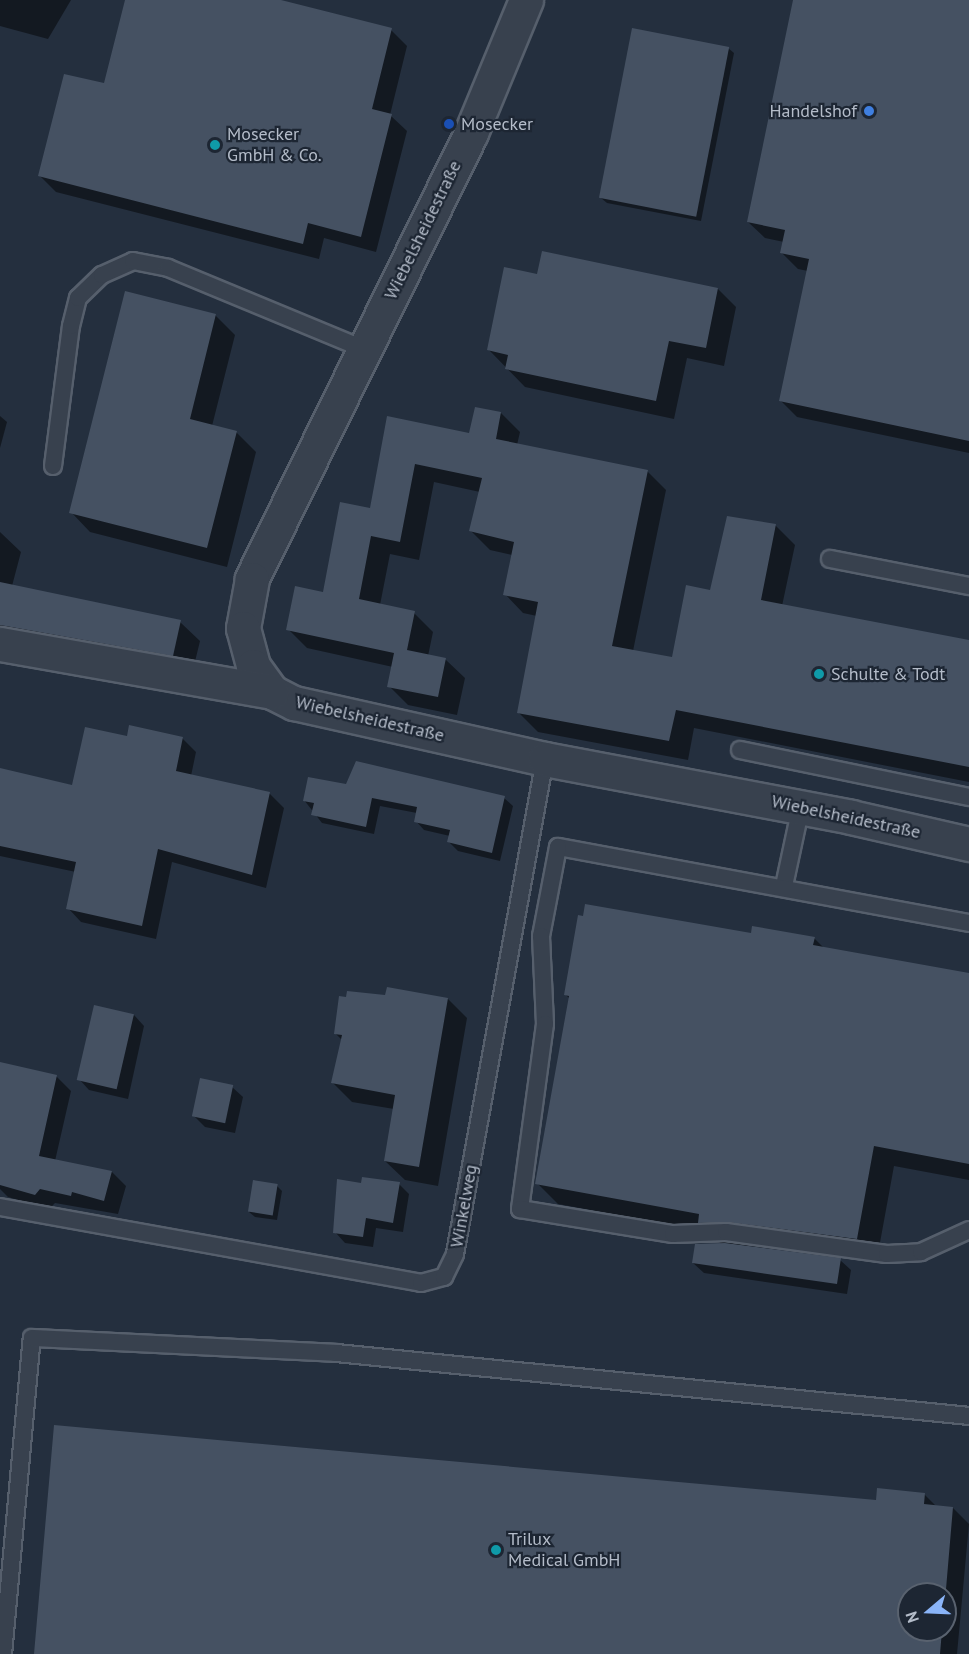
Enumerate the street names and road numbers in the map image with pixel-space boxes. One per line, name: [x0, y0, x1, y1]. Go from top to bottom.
street label: Wiebelsheidestraße: [380, 157, 466, 303]
street label: Wiebelsheidestraße: [294, 691, 446, 747]
street label: Wiebelsheidestraße: [770, 791, 922, 843]
street label: Winkelweg: [446, 1163, 482, 1249]

